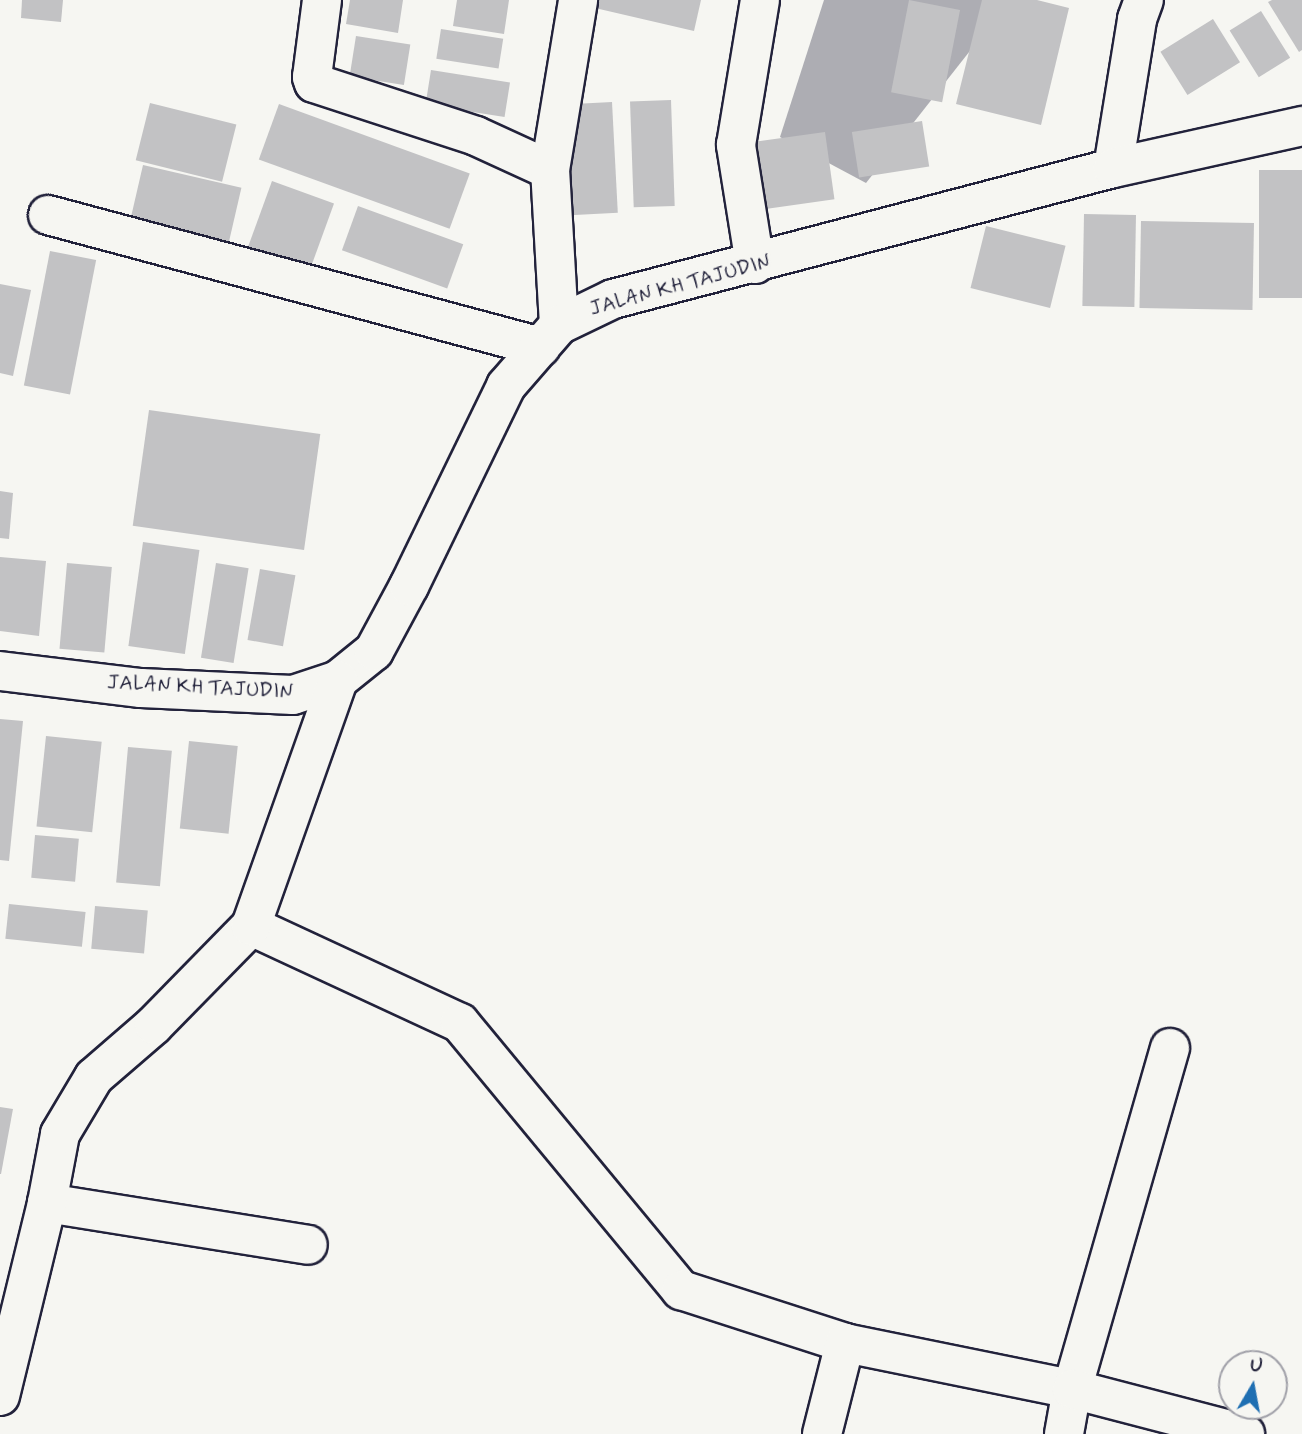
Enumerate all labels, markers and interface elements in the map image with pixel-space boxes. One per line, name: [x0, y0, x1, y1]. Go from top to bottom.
street label: JALAN KH TAJUDIN: [588, 249, 772, 321]
street label: JALAN KH TAJUDIN: [107, 670, 293, 704]
north arrow: [1218, 1350, 1288, 1420]
text: U: [1248, 1352, 1265, 1379]

